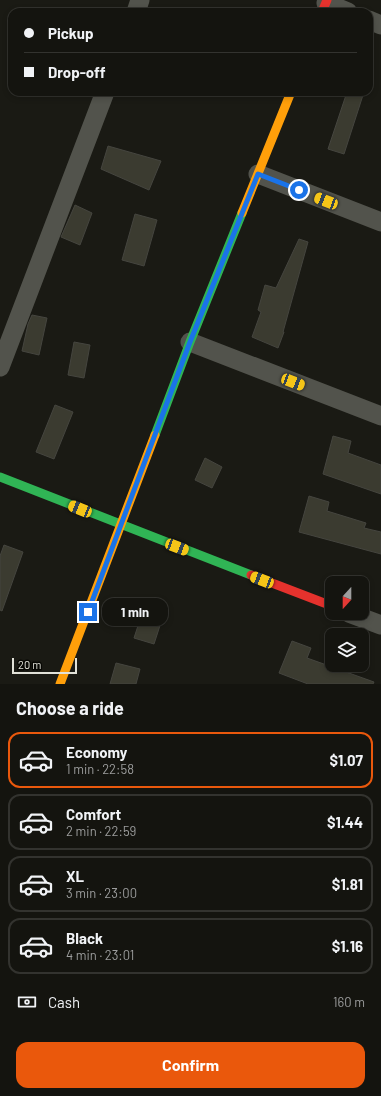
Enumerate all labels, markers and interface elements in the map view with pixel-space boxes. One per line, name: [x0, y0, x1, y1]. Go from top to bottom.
text: Pickup: [48, 24, 94, 42]
text: Drop-off: [48, 63, 106, 81]
route start: [290, 181, 308, 199]
car: [313, 191, 339, 211]
car: [280, 372, 306, 392]
car: [67, 499, 93, 519]
car: [164, 537, 190, 557]
car: [249, 570, 275, 590]
north arrow: [325, 576, 369, 620]
map controls: [325, 576, 369, 672]
callout: 1 min: [102, 598, 168, 626]
route end: [79, 603, 97, 621]
text: 1 min: [121, 604, 149, 620]
button: layers: [325, 628, 369, 672]
scale bar: [12, 656, 77, 675]
text: 20 m: [18, 658, 41, 671]
text: Choose a ride: [16, 697, 124, 719]
icon: car: [18, 742, 54, 778]
text: Economy: [66, 743, 127, 761]
text: $1.07: [329, 751, 363, 769]
text: 1 min · 22:58: [66, 761, 134, 777]
icon: car: [18, 804, 54, 840]
text: Comfort: [66, 805, 121, 823]
text: $1.44: [327, 813, 363, 831]
text: 2 min · 22:59: [66, 823, 136, 839]
icon: car: [18, 866, 54, 902]
text: XL: [66, 867, 84, 885]
text: $1.81: [332, 875, 363, 893]
text: 3 min · 23:00: [66, 885, 137, 901]
icon: car: [18, 928, 54, 964]
text: Black: [66, 929, 103, 947]
text: $1.16: [332, 937, 363, 955]
text: 4 min · 23:01: [66, 947, 134, 963]
icon: cash: [16, 991, 38, 1013]
text: Cash: [48, 993, 80, 1011]
text: 160 m: [333, 994, 365, 1010]
button: Confirm: [16, 1042, 365, 1088]

